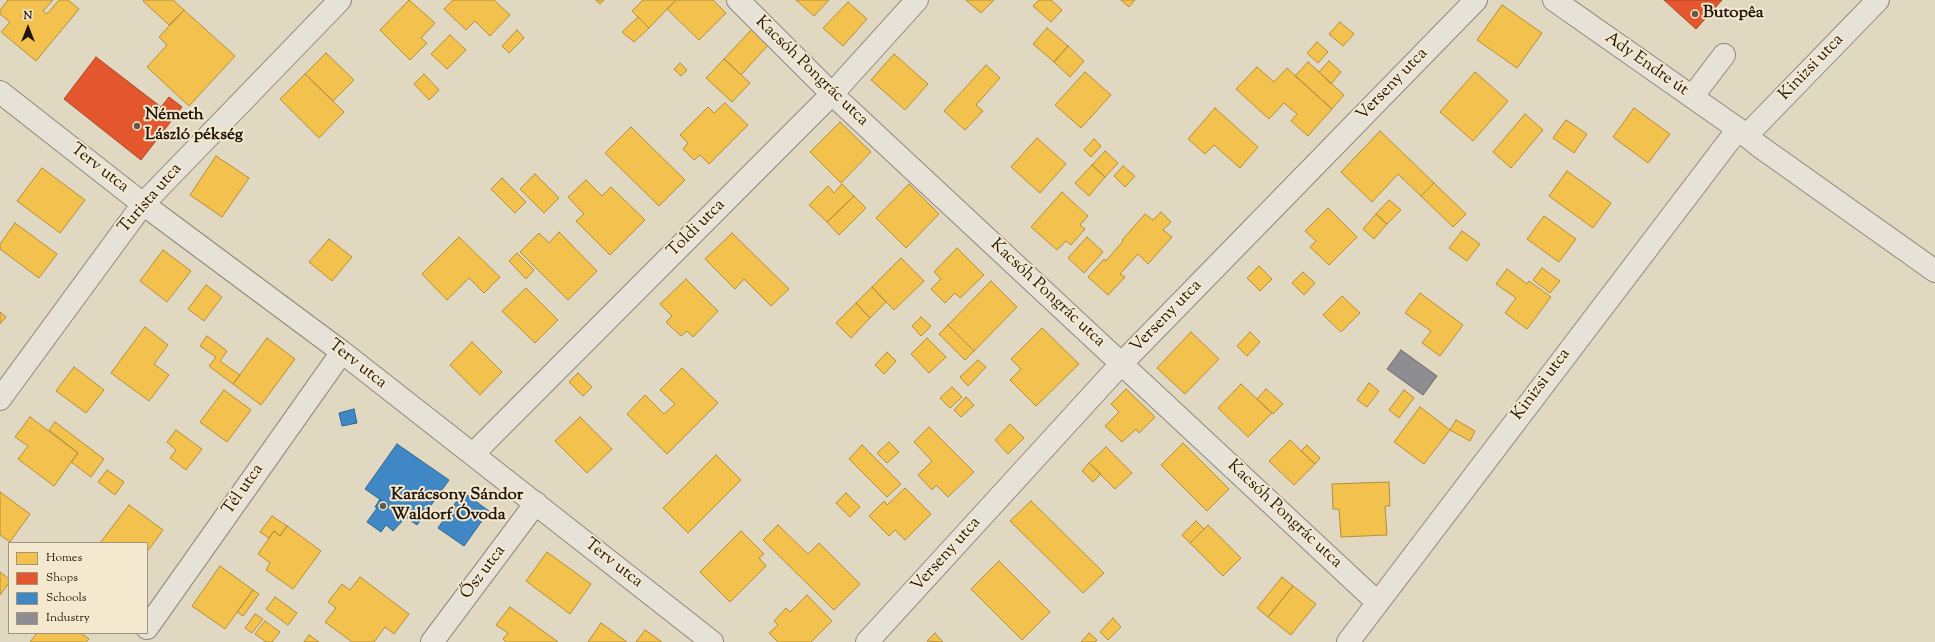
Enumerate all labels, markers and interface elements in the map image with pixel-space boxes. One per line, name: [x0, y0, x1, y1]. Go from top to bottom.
place label: Butopêa: [1703, 4, 1764, 24]
north arrow: [8, 8, 48, 48]
text: N: [24, 8, 32, 24]
marker: Butopêa: [1690, 9, 1700, 19]
street label: Kacsóh Pongrác utca: [750, 13, 872, 131]
street label: Ady Endre út: [1600, 29, 1692, 101]
street label: Kinizsi utca: [1775, 30, 1849, 106]
street label: Verseny utca: [1353, 44, 1433, 126]
place label: Németh László pékség: [145, 106, 243, 146]
marker: Németh László pékség: [132, 121, 142, 131]
street label: Terv utca: [66, 140, 132, 198]
street label: Turista utca: [115, 160, 187, 238]
street label: Toldi utca: [664, 196, 730, 262]
street label: Kacsóh Pongrác utca: [985, 235, 1109, 353]
street label: Verseny utca: [1127, 276, 1207, 358]
street label: Terv utca: [324, 336, 390, 394]
street label: Kinizsi utca: [1508, 345, 1576, 425]
street label: Kacsóh Pongrác utca: [1222, 456, 1346, 574]
street label: Tél utca: [219, 460, 269, 520]
place label: Karácsony Sándor Waldorf Óvoda: [391, 486, 523, 526]
marker: Karácsony Sándor Waldorf Óvoda: [378, 501, 388, 511]
street label: Verseny utca: [908, 513, 986, 597]
street label: Terv utca: [580, 535, 646, 593]
legend: [8, 542, 148, 634]
street label: Ősz utca: [457, 542, 511, 604]
text: Homes: [46, 549, 82, 567]
text: Shops: [46, 569, 78, 587]
text: Schools: [46, 589, 87, 607]
text: Industry: [46, 609, 90, 627]

